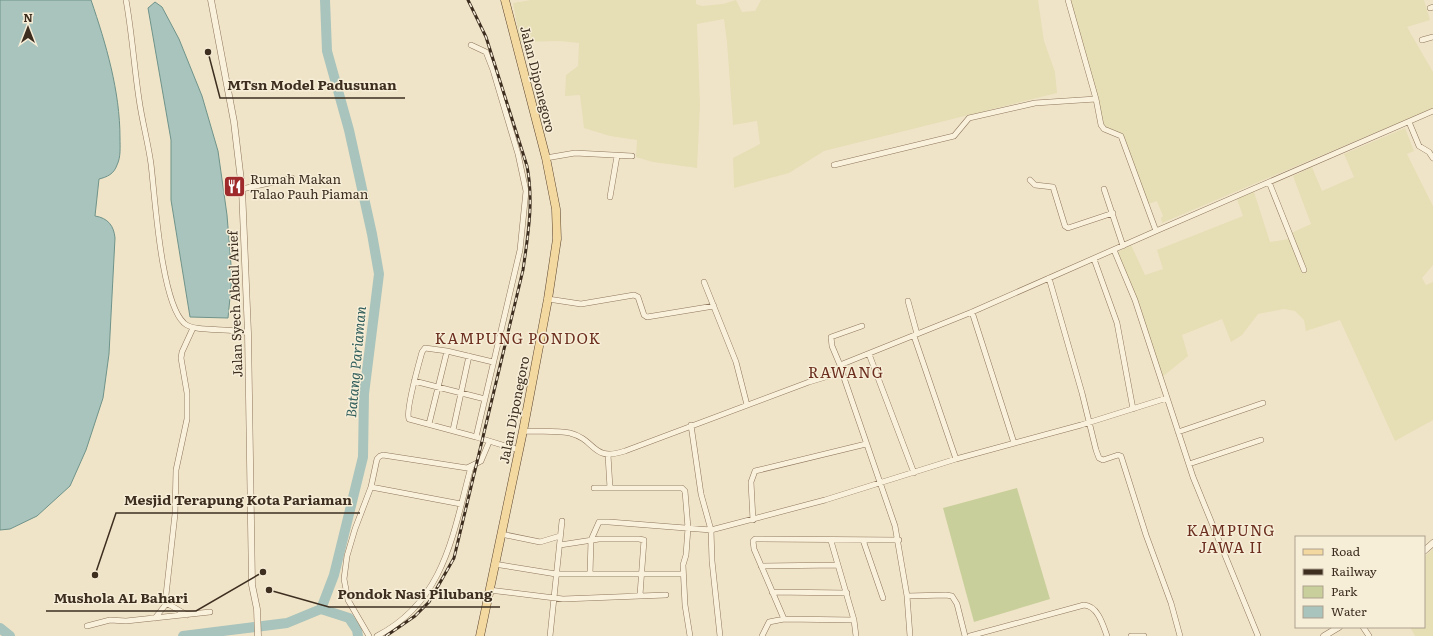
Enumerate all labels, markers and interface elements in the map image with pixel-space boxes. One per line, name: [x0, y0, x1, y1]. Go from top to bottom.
north arrow: [8, 8, 48, 48]
text: N: [23, 9, 33, 25]
street label: Jalan Diponegoro: [516, 24, 561, 135]
callout: MTsn Model Padusunan: [220, 72, 405, 98]
text: MTsn Model Padusunan: [227, 74, 397, 94]
place label: Rumah Makan Talao Pauh Piaman: [250, 169, 369, 203]
restaurant icon: Rumah Makan Talao Pauh Piaman: [221, 173, 247, 199]
street label: Jalan Syech Abdul Arief: [222, 229, 247, 378]
water label: Batang Pariaman: [340, 305, 370, 418]
district label: KAMPUNG PONDOK: [435, 326, 601, 349]
street label: Jalan Diponegoro: [494, 354, 533, 465]
district label: RAWANG: [808, 360, 884, 383]
callout: Mesjid Terapung Kota Pariaman: [116, 487, 360, 513]
text: Mesjid Terapung Kota Pariaman: [124, 489, 352, 509]
district label: KAMPUNG JAWA II: [1186, 518, 1276, 558]
legend: [1295, 536, 1425, 628]
text: Road: [1331, 542, 1361, 560]
text: Railway: [1331, 562, 1377, 580]
callout: Pondok Nasi Pilubang: [329, 581, 500, 607]
text: Park: [1331, 582, 1358, 600]
text: Pondok Nasi Pilubang: [337, 583, 493, 603]
callout: Mushola AL Bahari: [46, 585, 196, 611]
text: Mushola AL Bahari: [54, 587, 188, 607]
text: Water: [1331, 602, 1367, 620]

